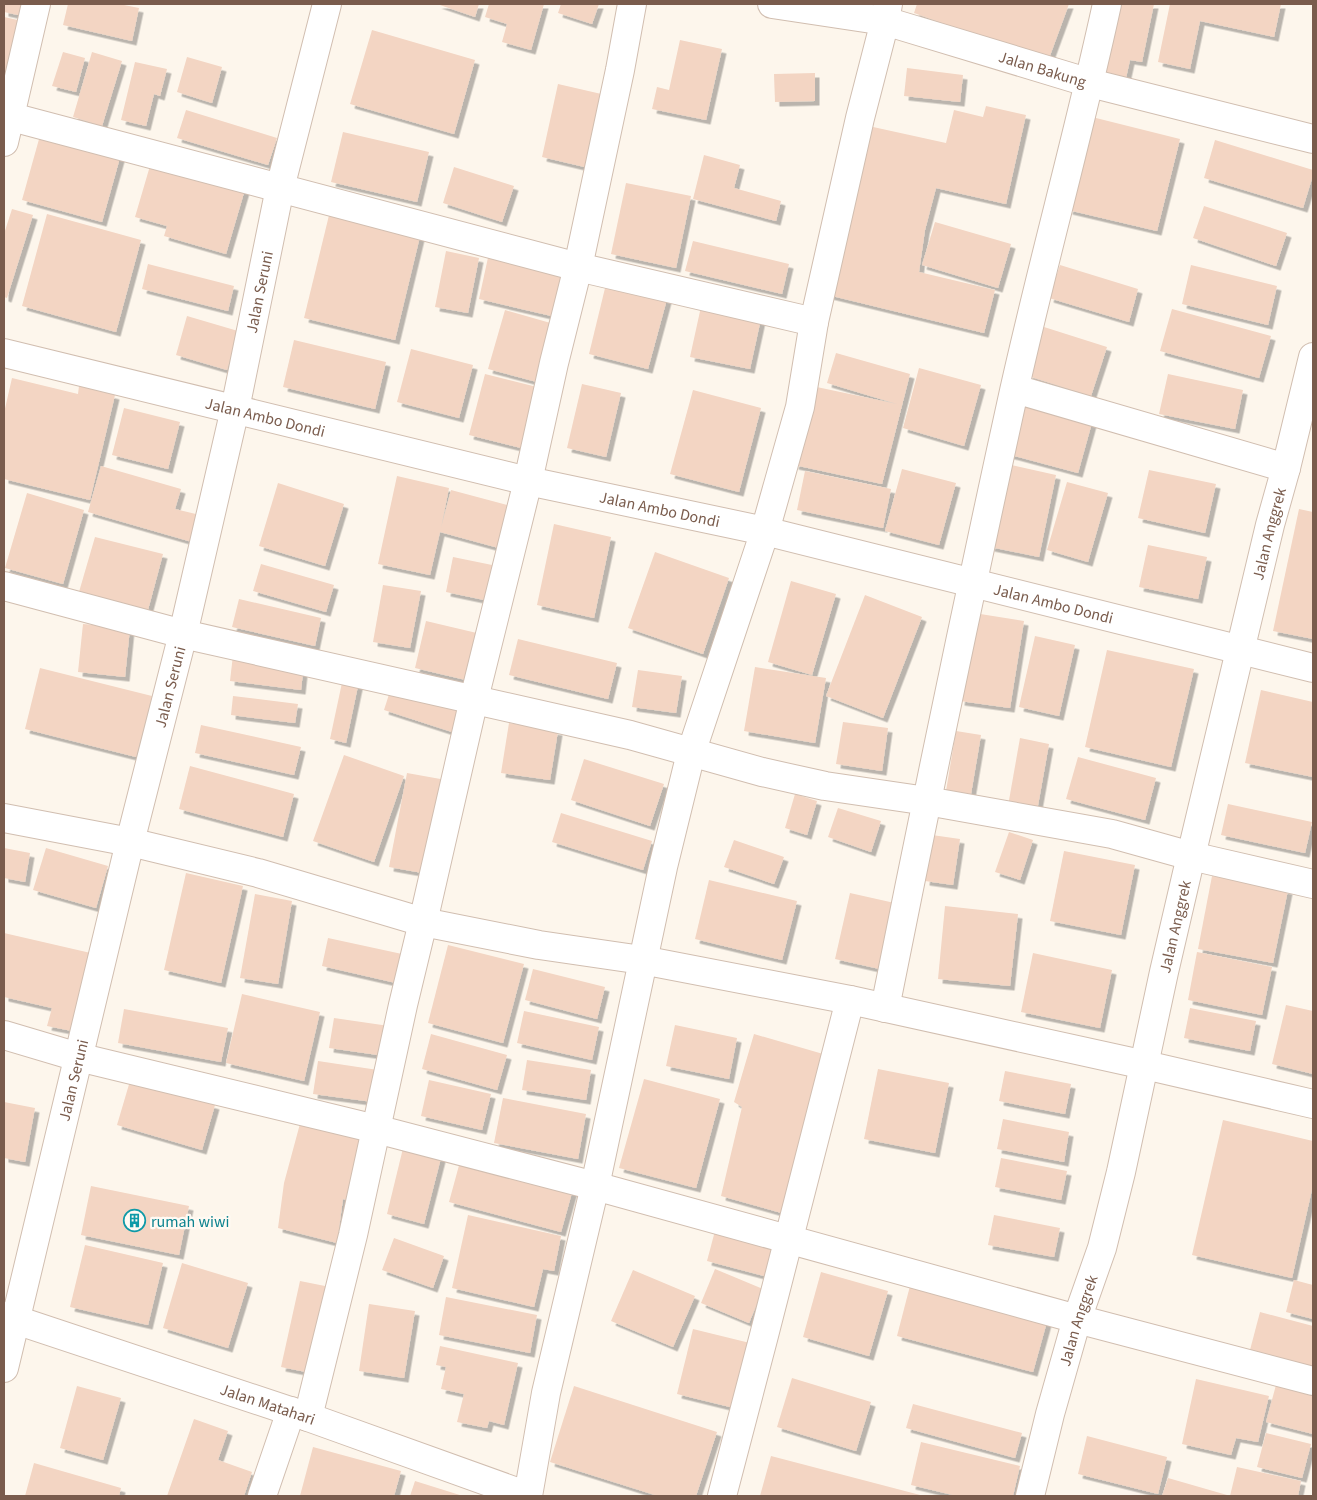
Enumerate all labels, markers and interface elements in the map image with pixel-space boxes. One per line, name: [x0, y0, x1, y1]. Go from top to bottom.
street label: Jalan Bakung: [996, 46, 1089, 93]
street label: Jalan Seruni: [241, 249, 279, 335]
street label: Jalan Ambo Dondi: [203, 393, 327, 443]
street label: Jalan Anggrek: [1247, 485, 1292, 582]
street label: Jalan Ambo Dondi: [597, 486, 722, 533]
street label: Jalan Ambo Dondi: [991, 579, 1115, 630]
street label: Jalan Seruni: [150, 644, 191, 730]
street label: Jalan Anggrek: [1154, 878, 1197, 975]
street label: Jalan Seruni: [54, 1037, 94, 1123]
building icon: rumah wiwi: [123, 1209, 147, 1233]
place label: rumah wiwi: [151, 1211, 229, 1233]
street label: Jalan Anggrek: [1054, 1272, 1104, 1369]
street label: Jalan Matahari: [217, 1379, 318, 1431]

